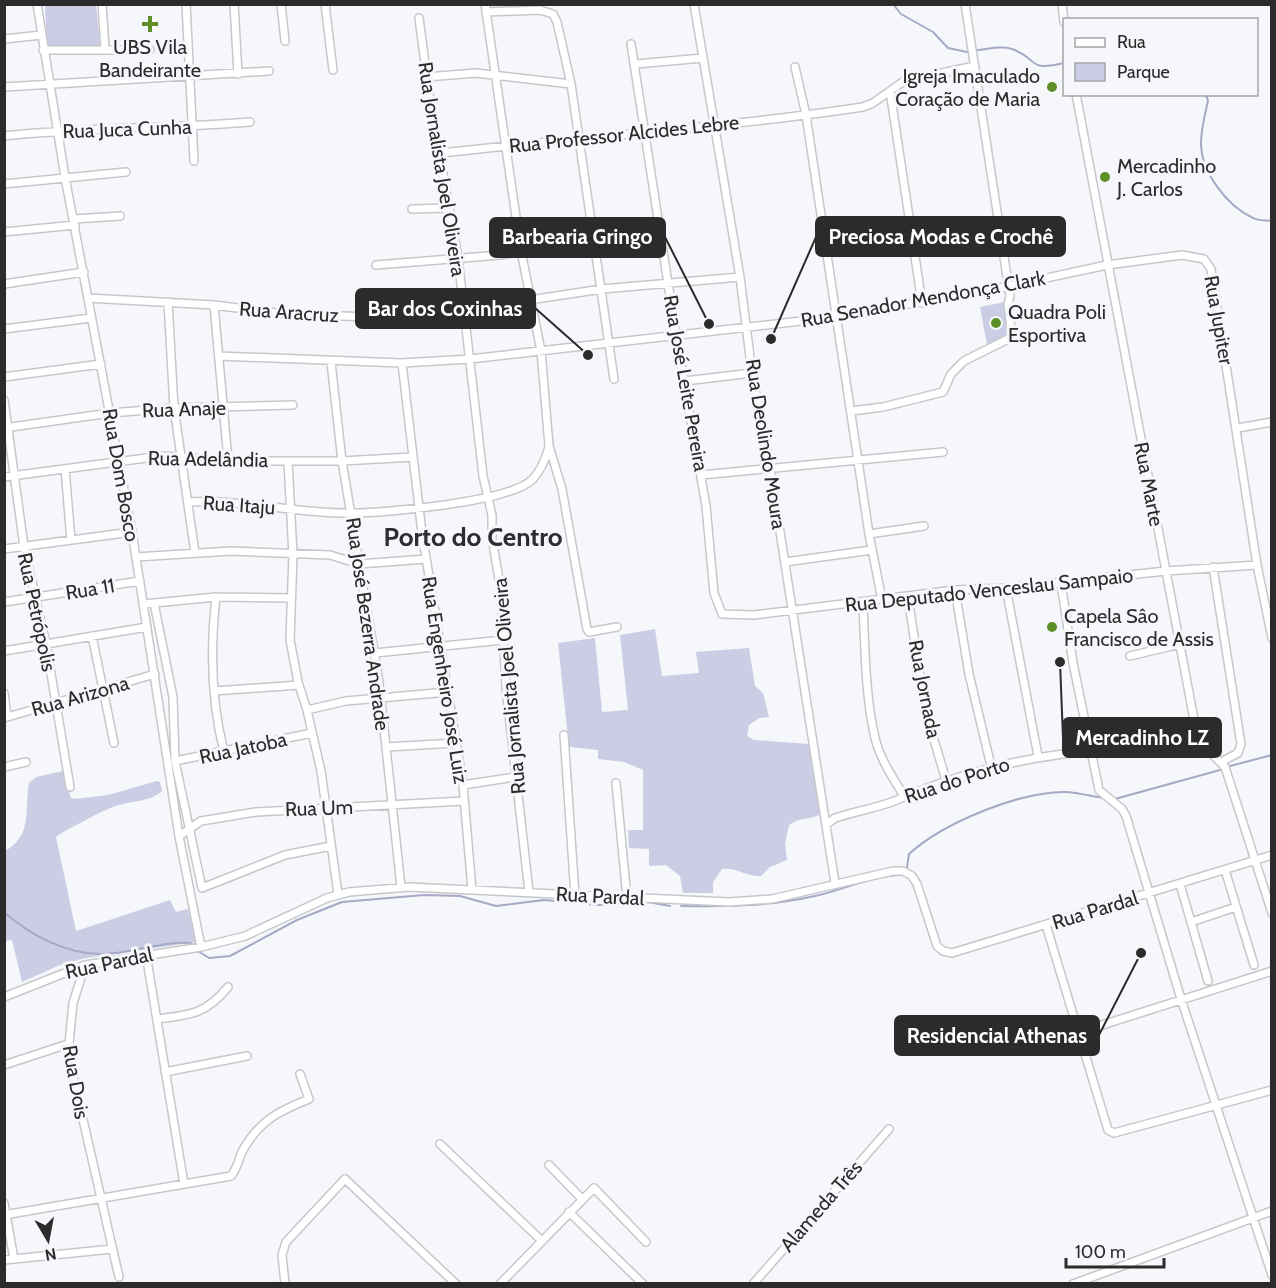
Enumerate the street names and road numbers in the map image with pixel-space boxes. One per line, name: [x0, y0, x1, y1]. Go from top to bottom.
street label: Rua Jornalista Joel Oliveira: [413, 60, 471, 278]
street label: Rua Professor Alcides Lebre: [508, 110, 740, 158]
street label: Rua Juca Cunha: [62, 115, 192, 143]
street label: Rua Senador Mendonça Clark: [799, 266, 1047, 332]
street label: Rua Jupiter: [1199, 273, 1239, 367]
street label: Rua José Leite Pereira: [659, 293, 713, 473]
street label: Rua Aracruz: [238, 297, 340, 327]
street label: Rua Deolindo Moura: [741, 357, 791, 531]
street label: Rua Anaje: [142, 396, 226, 422]
street label: Rua Dom Bosco: [97, 406, 145, 544]
street label: Rua Marte: [1129, 440, 1169, 528]
street label: Rua Adelândia: [148, 446, 269, 472]
street label: Rua Itaju: [202, 491, 276, 519]
street label: Rua José Bezerra Andrade: [341, 516, 395, 732]
street label: Rua Petrópolis: [13, 550, 61, 674]
street label: Rua Deputado Venceslau Sampaio: [844, 563, 1134, 617]
street label: Rua 11: [64, 573, 116, 605]
street label: Rua Engenheiro José Luiz: [417, 575, 473, 785]
street label: Rua Jornalista Joel Oliveira: [488, 577, 530, 795]
street label: Rua Jornada: [904, 638, 946, 741]
street label: Rua Arizona: [29, 671, 132, 721]
street label: Rua Jatoba: [197, 727, 289, 769]
street label: Rua do Porto: [901, 752, 1013, 808]
street label: Rua Um: [285, 795, 353, 821]
street label: Rua Pardal: [555, 882, 645, 910]
street label: Rua Pardal: [1049, 885, 1141, 934]
street label: Rua Pardal: [63, 942, 155, 984]
street label: Rua Dois: [58, 1043, 94, 1121]
street label: Alameda Três: [775, 1155, 867, 1257]

